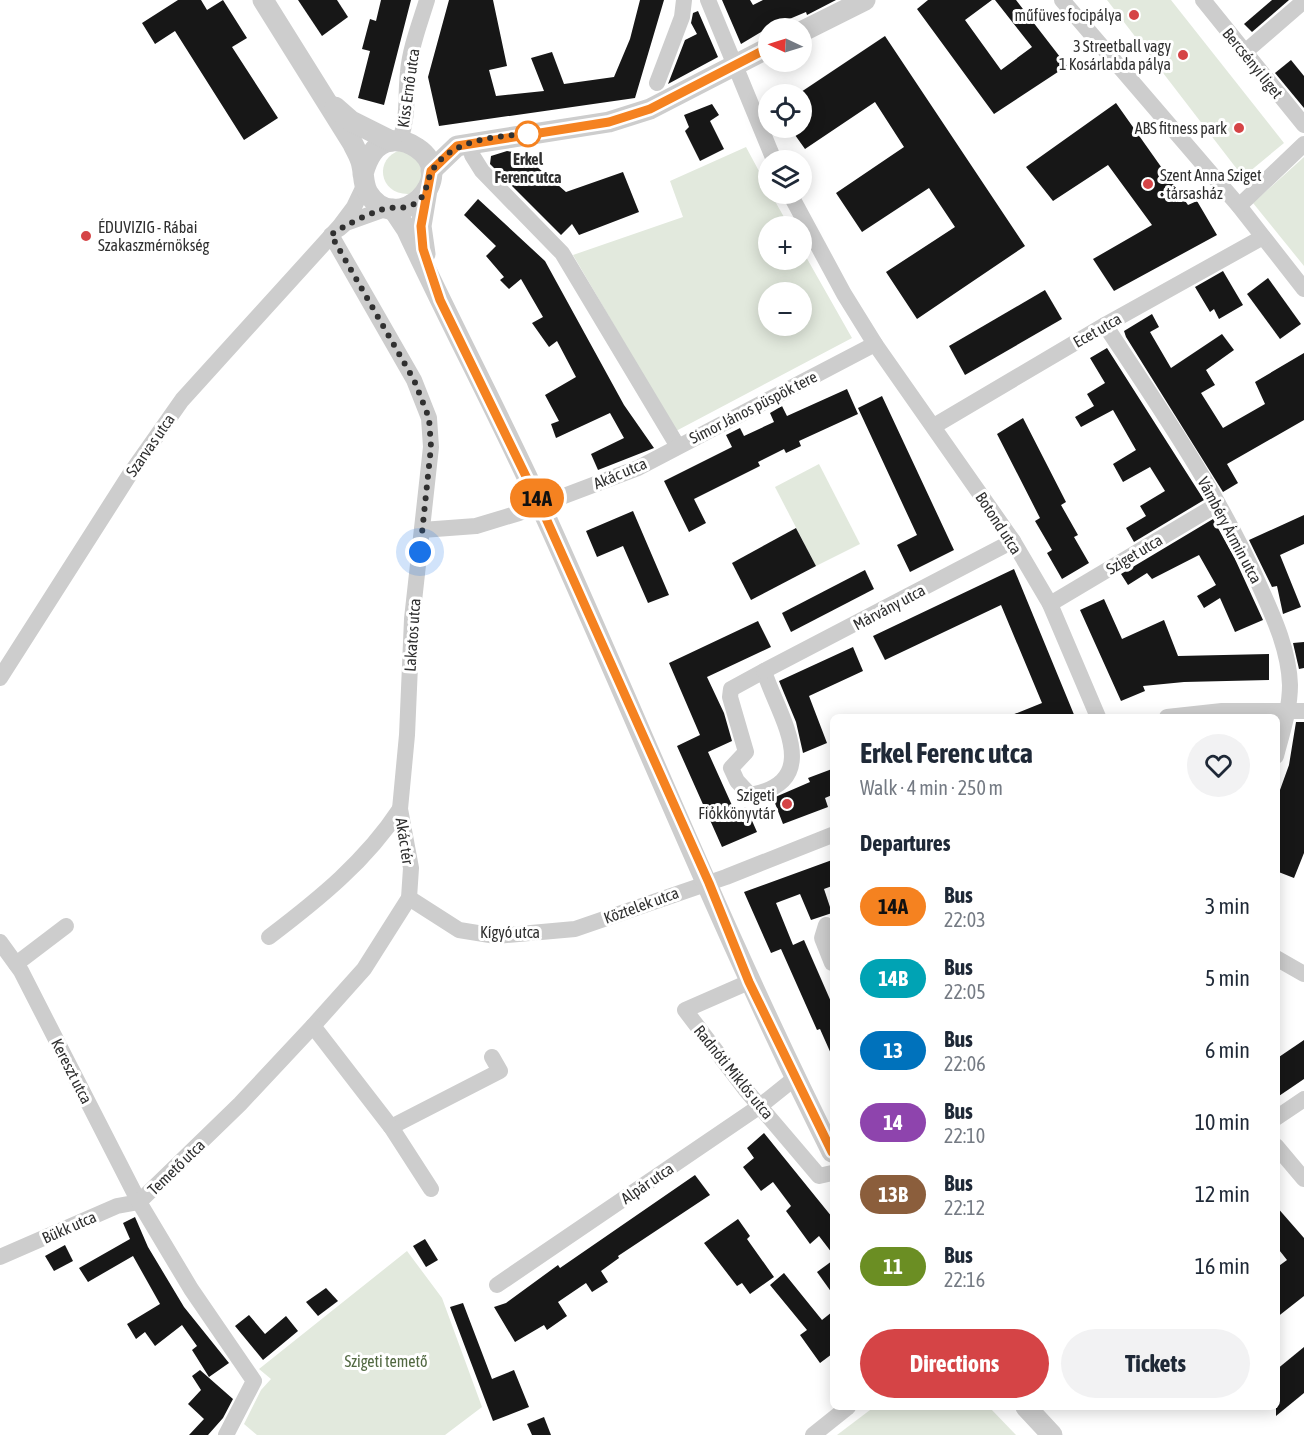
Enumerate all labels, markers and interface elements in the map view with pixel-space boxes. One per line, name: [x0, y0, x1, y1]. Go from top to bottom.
place label: műfüves focipálya: [1015, 6, 1122, 25]
marker: műfüves focipálya: [1127, 8, 1141, 22]
north arrow: [758, 18, 812, 72]
map controls: [758, 18, 812, 336]
street label: Bercsényi liget: [1218, 24, 1287, 103]
place label: 3 Streetball vagy 1 Kosárlabda pálya: [1059, 37, 1171, 74]
street label: Kiss Ernő utca: [394, 47, 422, 129]
marker: 3 Streetball vagy 1 Kosárlabda pálya: [1176, 48, 1190, 62]
button: locate: [758, 84, 812, 138]
place label: ABS fitness park: [1135, 119, 1227, 138]
marker: Erkel Ferenc utca: [515, 121, 541, 147]
marker: ABS fitness park: [1232, 121, 1246, 135]
place label: Erkel Ferenc utca: [495, 150, 561, 186]
button: layers: [758, 150, 812, 204]
place label: Szent Anna Sziget - társasház: [1160, 166, 1262, 202]
marker: Szent Anna Sziget - társasház: [1141, 177, 1155, 191]
button: +: [758, 216, 812, 270]
place label: ÉDUVIZIG - Rábai Szakaszmérnökség: [98, 218, 210, 255]
marker: ÉDUVIZIG - Rábai Szakaszmérnökség: [79, 229, 93, 243]
button: −: [758, 282, 812, 336]
street label: Ecet utca: [1070, 309, 1124, 351]
street label: Simor János püspök tere: [686, 367, 820, 448]
street label: Szarvas utca: [122, 410, 178, 480]
street label: Akác utca: [591, 454, 649, 492]
street label: Vámbéry Ármin utca: [1193, 474, 1266, 587]
line badge: 14A: [502, 478, 572, 518]
text: 14A: [522, 486, 552, 510]
street label: Botond utca: [972, 489, 1026, 557]
street label: Sziget utca: [1103, 530, 1166, 579]
your location: [405, 537, 435, 567]
street label: Márvány utca: [850, 581, 929, 634]
street label: Lakatos utca: [400, 598, 424, 672]
button: heart: [1187, 734, 1250, 797]
text: Erkel Ferenc utca: [860, 737, 1033, 769]
text: Walk · 4 min · 250 m: [860, 776, 1003, 799]
place label: Szigeti Fiókkönyvtár: [698, 786, 775, 823]
marker: Szigeti Fiókkönyvtár: [780, 797, 794, 811]
street label: Akác tér: [392, 816, 418, 866]
text: Departures: [860, 830, 950, 856]
text: Bus: [944, 882, 973, 908]
street label: Köztelek utca: [601, 883, 681, 927]
text: 3 min: [1205, 893, 1250, 919]
text: 14A: [878, 894, 908, 918]
text: 22:03: [944, 908, 986, 931]
street label: Kígyó utca: [480, 923, 540, 942]
text: Bus: [944, 954, 973, 980]
text: 5 min: [1205, 965, 1250, 991]
text: 14B: [878, 966, 908, 990]
text: 22:05: [944, 980, 986, 1003]
street label: Radnóti Miklós utca: [691, 1022, 777, 1122]
text: Bus: [944, 1026, 973, 1052]
street label: Kereszt utca: [48, 1035, 96, 1107]
text: 6 min: [1205, 1037, 1250, 1063]
text: 13: [883, 1038, 903, 1062]
text: 22:06: [944, 1052, 986, 1075]
text: Bus: [944, 1098, 973, 1124]
text: 10 min: [1195, 1109, 1250, 1135]
text: 14: [883, 1110, 903, 1134]
text: 22:10: [944, 1124, 985, 1147]
street label: Temető utca: [144, 1136, 208, 1198]
street label: Alpár utca: [617, 1159, 677, 1208]
text: Bus: [944, 1170, 973, 1196]
text: 12 min: [1195, 1181, 1250, 1207]
text: 13B: [878, 1182, 908, 1206]
text: 22:12: [944, 1196, 985, 1219]
street label: Bükk utca: [39, 1207, 99, 1247]
text: Bus: [944, 1242, 973, 1268]
text: 16 min: [1195, 1253, 1250, 1279]
text: 11: [883, 1254, 903, 1278]
text: 22:16: [944, 1268, 985, 1291]
button: Directions: [860, 1329, 1049, 1398]
button: Tickets: [1061, 1329, 1250, 1398]
park label: Szigeti temető: [345, 1352, 427, 1371]

